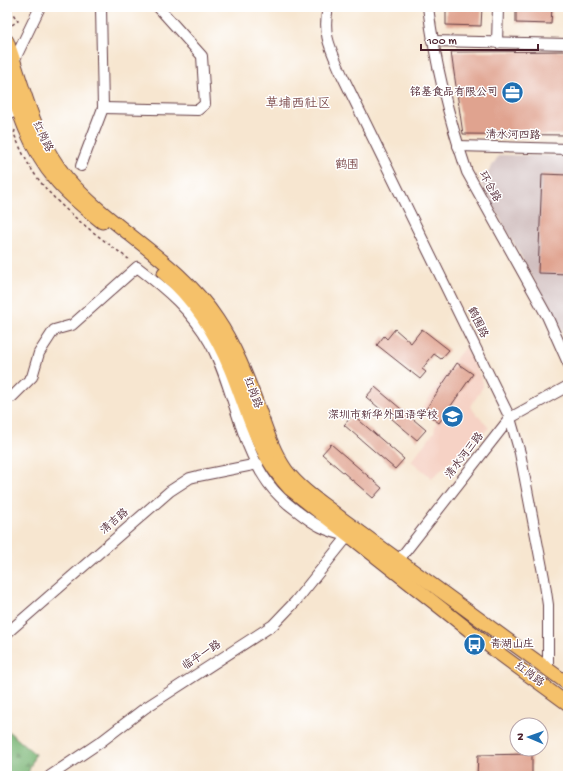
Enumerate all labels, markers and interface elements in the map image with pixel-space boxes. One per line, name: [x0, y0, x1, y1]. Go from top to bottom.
scale bar: [421, 26, 538, 52]
text: 100 m: [426, 35, 457, 49]
office icon: 铭基食品有限公司: [500, 80, 526, 106]
place label: 铭基食品有限公司: [410, 85, 498, 99]
district label: 草埔西社区: [265, 96, 331, 112]
street label: 红岗路: [29, 119, 56, 154]
street label: 清水河四路: [485, 129, 541, 142]
district label: 鹤围: [335, 157, 359, 173]
street label: 环仓路: [476, 169, 503, 204]
street label: 鹤围路: [464, 305, 491, 340]
street label: 红岗路: [240, 375, 264, 411]
school or university icon: 深圳市新华外国语学校: [440, 403, 466, 429]
place label: 深圳市新华外国语学校: [328, 408, 438, 422]
street label: 清水河三路: [443, 430, 487, 481]
street label: 清吉路: [98, 506, 131, 537]
bus stop icon: 青湖山庄: [461, 632, 487, 658]
street label: 临平一路: [180, 638, 224, 673]
place label: 青湖山庄: [490, 638, 534, 651]
street label: 红岗路: [512, 659, 546, 690]
north arrow: [509, 717, 549, 757]
text: N: [515, 733, 527, 741]

